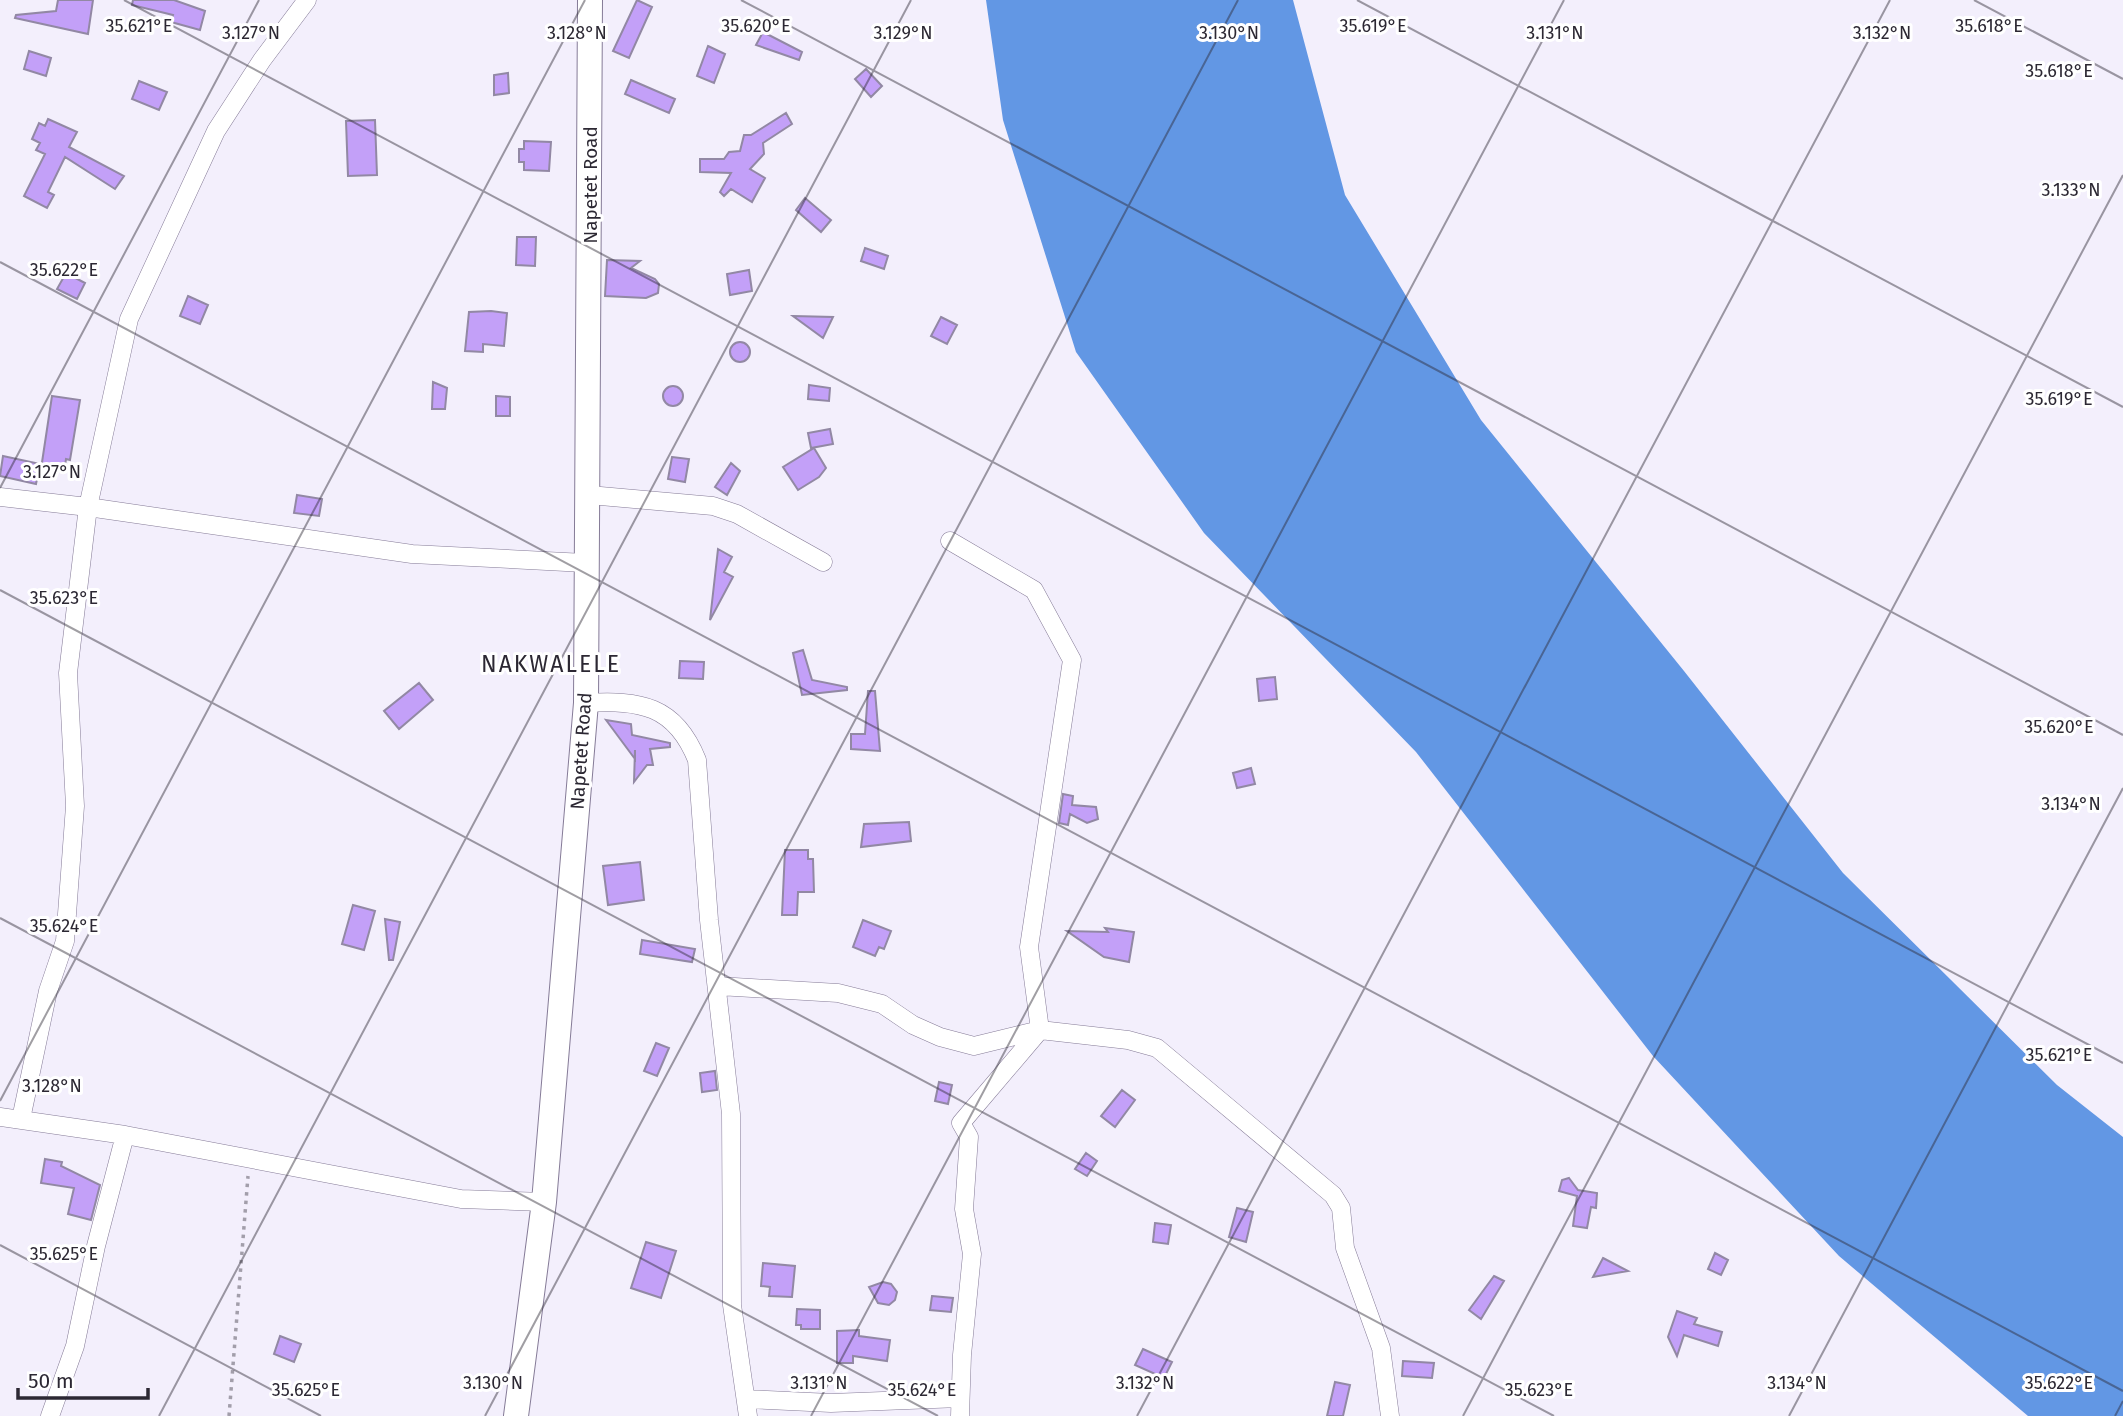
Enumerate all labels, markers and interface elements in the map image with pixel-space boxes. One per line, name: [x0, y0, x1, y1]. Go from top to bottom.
text: 35.621°E: [106, 15, 172, 37]
text: 35.620°E: [721, 15, 791, 37]
text: 35.619°E: [1339, 15, 1407, 37]
text: 35.618°E: [1955, 15, 2023, 37]
text: 3.127°N: [222, 22, 280, 44]
text: 3.128°N: [547, 22, 607, 44]
text: 3.129°N: [873, 22, 933, 44]
text: 3.130°N: [1199, 22, 1259, 44]
text: 3.131°N: [1526, 22, 1584, 44]
text: 3.132°N: [1853, 22, 1911, 44]
text: 35.618°E: [2025, 60, 2093, 82]
street label: Napetet Road: [579, 126, 602, 244]
text: 3.133°N: [2042, 179, 2100, 201]
text: 35.622°E: [30, 259, 98, 281]
text: 35.619°E: [2025, 388, 2093, 410]
text: 3.127°N: [23, 461, 81, 483]
text: 35.623°E: [30, 587, 98, 609]
district label: NAKWALELE: [481, 650, 621, 678]
street label: Napetet Road: [565, 692, 597, 810]
text: 35.620°E: [2024, 716, 2094, 738]
text: 3.134°N: [2041, 793, 2101, 815]
text: 35.624°E: [30, 915, 98, 937]
text: 35.621°E: [2026, 1044, 2092, 1066]
text: 3.128°N: [22, 1075, 82, 1097]
text: 35.625°E: [30, 1243, 98, 1265]
scale bar: [18, 1356, 147, 1400]
text: 50 m: [28, 1368, 74, 1394]
text: 3.130°N: [463, 1372, 523, 1394]
text: 3.131°N: [790, 1372, 848, 1394]
text: 3.132°N: [1116, 1372, 1174, 1394]
text: 3.134°N: [1767, 1372, 1827, 1394]
text: 35.622°E: [2025, 1372, 2093, 1394]
text: 35.625°E: [272, 1379, 340, 1401]
text: 35.624°E: [888, 1379, 956, 1401]
text: 35.623°E: [1505, 1379, 1573, 1401]

